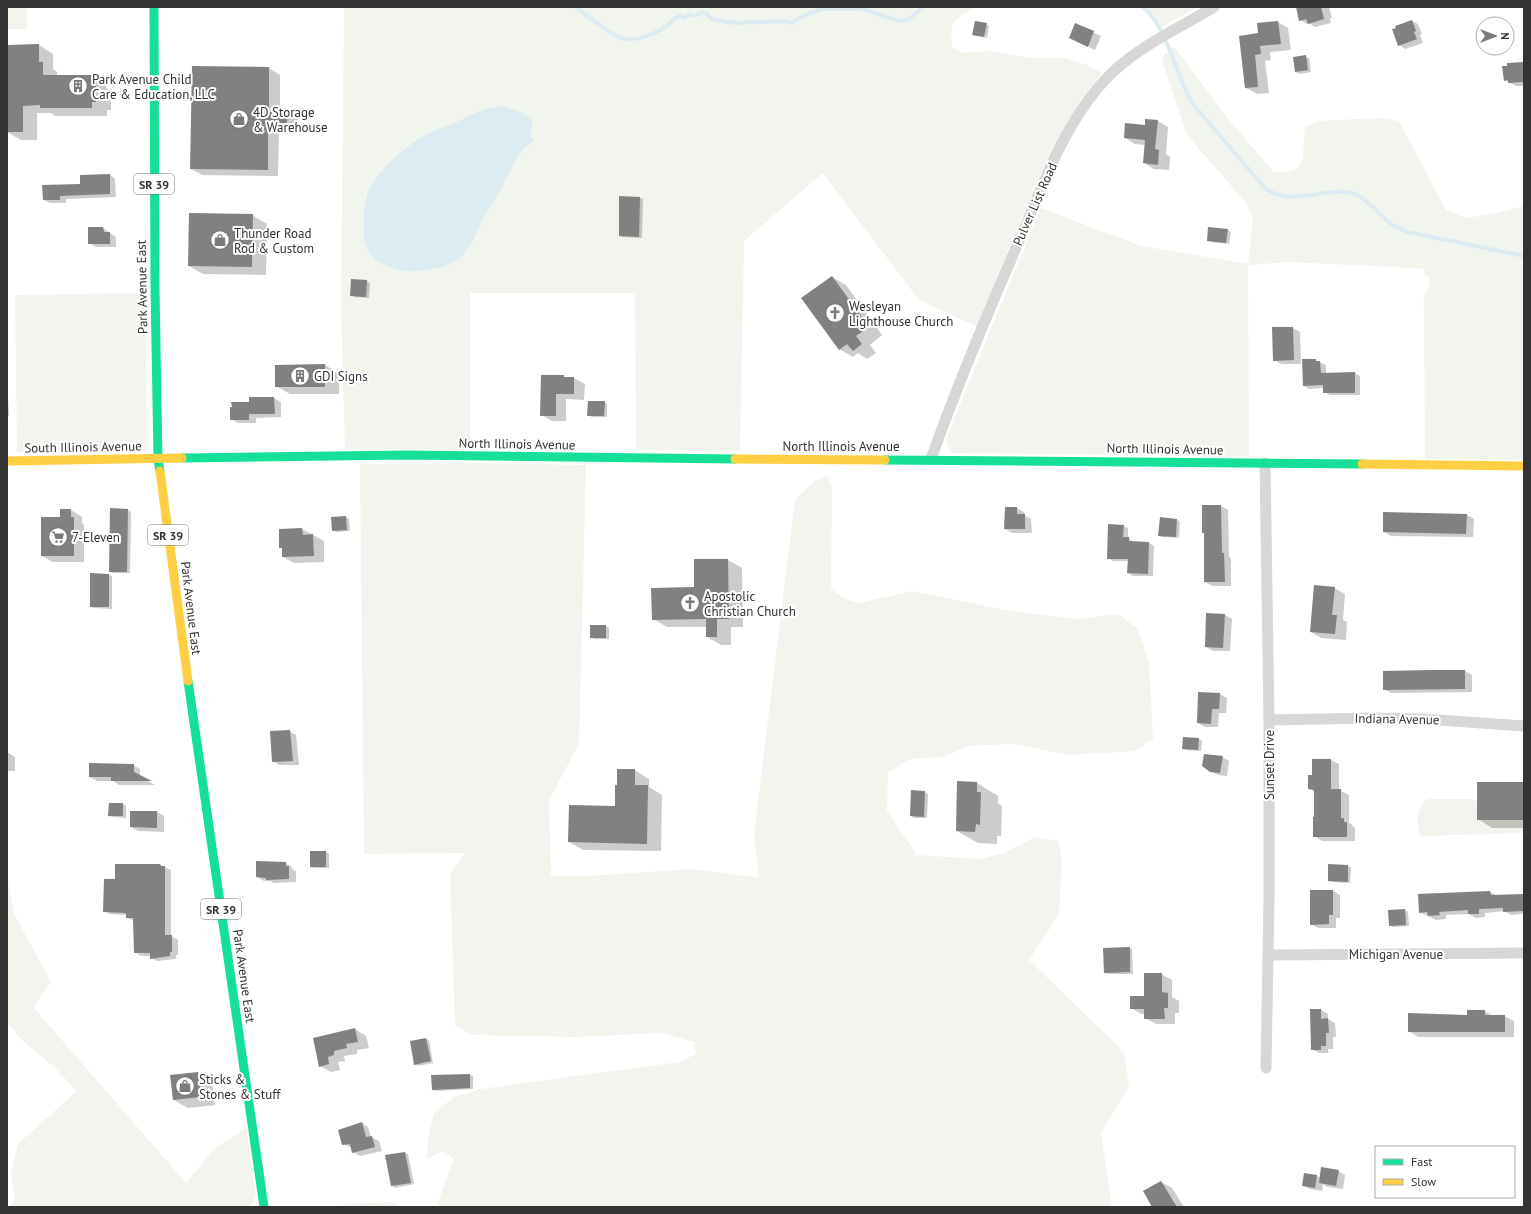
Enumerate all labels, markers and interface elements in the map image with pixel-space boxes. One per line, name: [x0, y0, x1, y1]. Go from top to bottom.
north arrow: [1475, 16, 1515, 56]
text: N: [1498, 32, 1512, 40]
place label: Park Avenue Child Care & Education, LLC: [92, 71, 215, 103]
building icon: Park Avenue Child Care & Education, LLC: [67, 75, 89, 97]
place label: 4D Storage & Warehouse: [253, 104, 328, 136]
shop icon: 4D Storage & Warehouse: [228, 108, 250, 130]
street label: Pulver List Road: [1009, 160, 1061, 248]
road number: SR 39: [134, 174, 174, 194]
place label: Thunder Road Rod & Custom: [234, 225, 314, 257]
shop icon: Thunder Road Rod & Custom: [209, 229, 231, 251]
street label: Park Avenue East: [133, 239, 151, 334]
place label: Wesleyan Lighthouse Church: [849, 298, 953, 330]
church icon: Wesleyan Lighthouse Church: [824, 302, 846, 324]
building icon: GDI Signs: [289, 365, 311, 387]
place label: GDI Signs: [314, 368, 368, 385]
street label: North Illinois Avenue: [458, 434, 576, 454]
street label: South Illinois Avenue: [24, 437, 142, 457]
street label: North Illinois Avenue: [782, 438, 900, 455]
street label: North Illinois Avenue: [1106, 439, 1224, 459]
road number: SR 39: [148, 525, 188, 545]
supermarket icon: 7-Eleven: [47, 526, 69, 548]
place label: 7-Eleven: [72, 529, 120, 546]
street label: Park Avenue East: [177, 560, 205, 656]
place label: Apostolic Christian Church: [704, 588, 796, 620]
church icon: Apostolic Christian Church: [679, 592, 701, 614]
street label: Indiana Avenue: [1354, 710, 1440, 728]
street label: Sunset Drive: [1261, 730, 1278, 800]
road number: SR 39: [201, 899, 241, 919]
street label: Park Avenue East: [229, 928, 259, 1024]
street label: Michigan Avenue: [1349, 946, 1443, 963]
place label: Sticks & Stones & Stuff: [199, 1071, 281, 1103]
shop icon: Sticks & Stones & Stuff: [174, 1075, 196, 1097]
legend: [1375, 1146, 1515, 1198]
text: Fast: [1411, 1154, 1432, 1169]
text: Slow: [1411, 1174, 1436, 1189]

